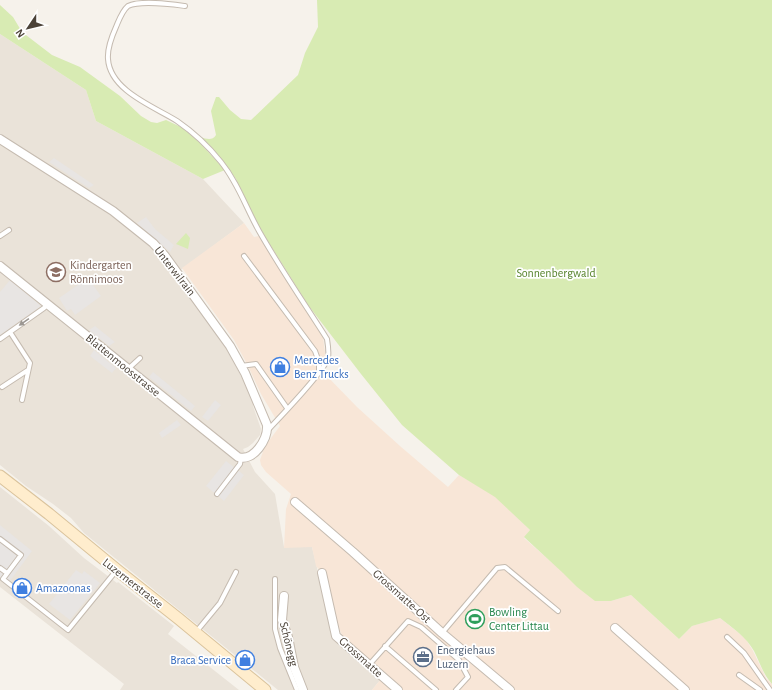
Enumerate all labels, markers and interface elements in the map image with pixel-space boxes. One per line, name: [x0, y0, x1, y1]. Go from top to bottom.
north arrow: [8, 8, 48, 48]
text: N: [14, 27, 27, 40]
street label: Unterwilrain: [152, 244, 198, 298]
place label: Kindergarten Rönnimoos: [70, 259, 132, 285]
school or university icon: Kindergarten Rönnimoos: [45, 261, 67, 283]
park label: Sonnenbergwald: [516, 267, 596, 279]
one-way arrow: [19, 318, 29, 326]
street label: Blattenmoosstrasse: [84, 331, 162, 399]
place label: Mercedes Benz Trucks: [294, 354, 349, 380]
shop icon: Mercedes Benz Trucks: [269, 356, 291, 378]
street label: Luzernerstrasse: [101, 556, 165, 610]
street label: Grossmatte-Ost: [371, 567, 433, 625]
shop icon: Amazoonas: [11, 577, 33, 599]
place label: Amazoonas: [36, 582, 91, 594]
place label: Bowling Center Littau: [489, 606, 549, 632]
sports icon: Bowling Center Littau: [464, 608, 486, 630]
street label: Schönegg: [278, 621, 300, 668]
street label: Grossmatte: [337, 635, 385, 679]
place label: Energiehaus Luzern: [437, 644, 495, 670]
office icon: Energiehaus Luzern: [412, 646, 434, 668]
shop icon: Braca Service: [234, 649, 256, 671]
place label: Braca Service: [170, 654, 231, 666]

